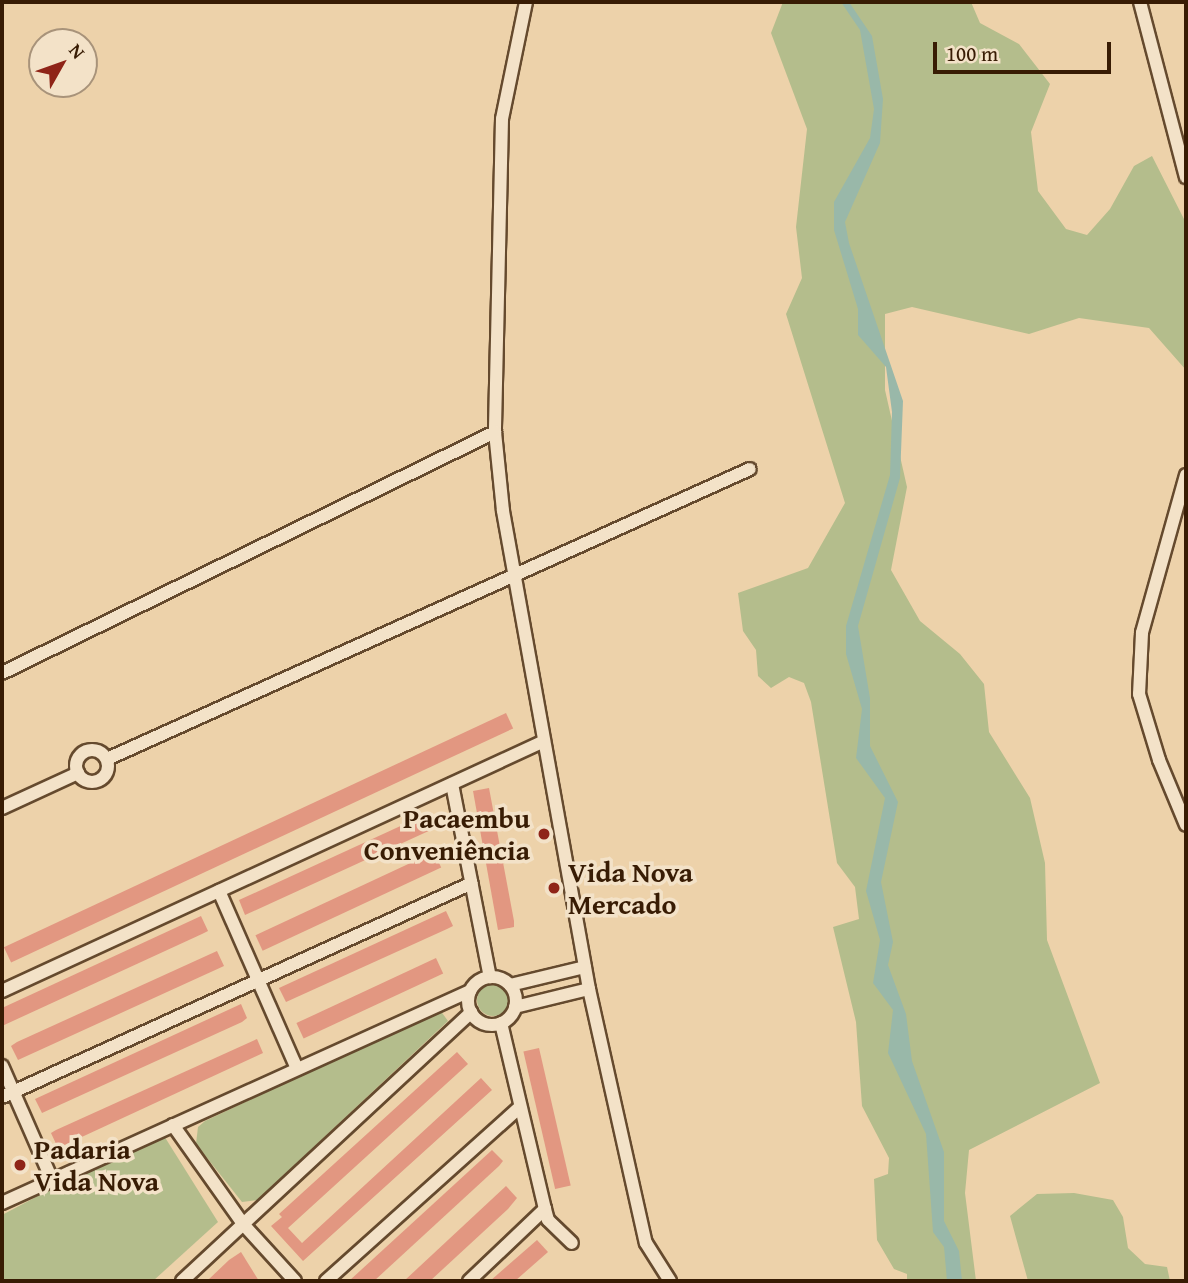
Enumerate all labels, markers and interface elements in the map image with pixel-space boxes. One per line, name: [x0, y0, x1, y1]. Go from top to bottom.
north arrow: [28, 28, 98, 98]
scale bar: [936, 28, 1114, 72]
text: N: [63, 37, 92, 65]
text: 100 m: [946, 38, 998, 69]
place label: Pacaembu Conveniência: [364, 801, 530, 867]
marker: Pacaembu Conveniência: [536, 826, 552, 842]
place label: Vida Nova Mercado: [568, 855, 693, 921]
marker: Vida Nova Mercado: [546, 880, 562, 896]
place label: Padaria Vida Nova: [34, 1132, 159, 1198]
marker: Padaria Vida Nova: [12, 1157, 28, 1173]

